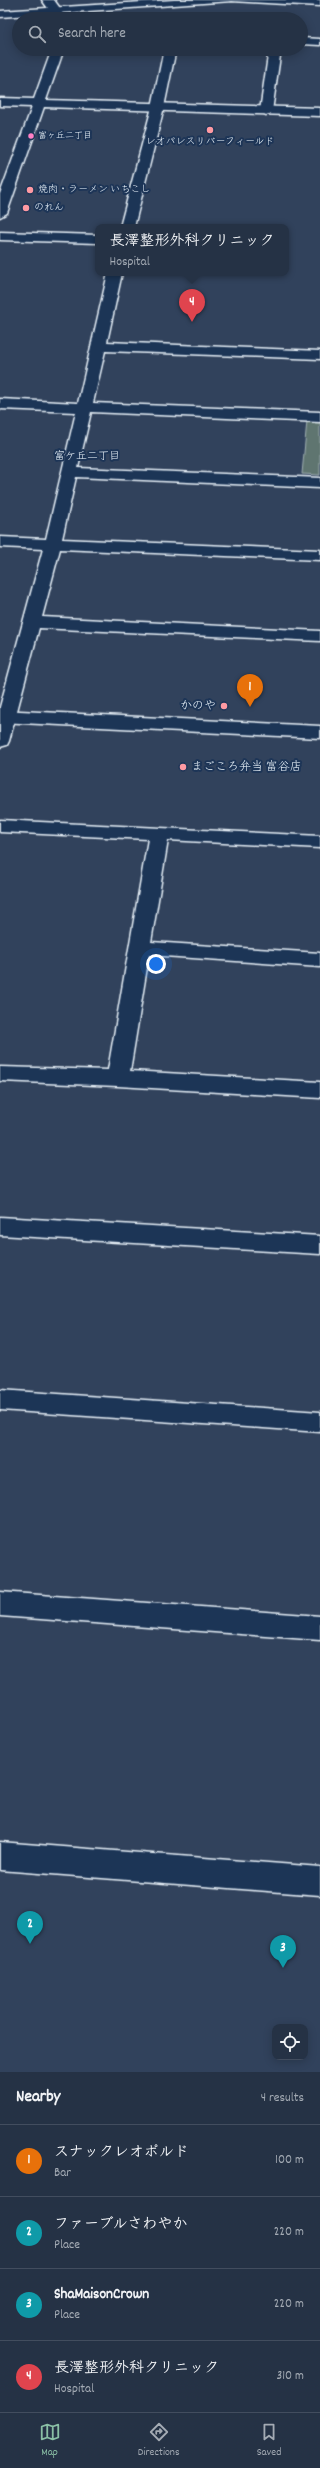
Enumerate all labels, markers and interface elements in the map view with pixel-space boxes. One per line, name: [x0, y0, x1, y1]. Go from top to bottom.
search box: [12, 12, 308, 56]
icon: search: [26, 23, 48, 45]
text: Search here: [58, 23, 126, 45]
marker: レオパレスリバーフィールド: [205, 125, 215, 135]
place label: 富ヶ丘二丁目: [38, 130, 92, 143]
marker: 富ヶ丘二丁目: [26, 131, 36, 141]
place label: レオパレスリバーフィールド: [146, 135, 275, 149]
place label: 焼肉・ラーメン いちこし: [38, 183, 150, 197]
marker: 焼肉・ラーメン いちこし: [25, 185, 35, 195]
place label: のれん: [34, 201, 64, 215]
marker: のれん: [21, 203, 31, 213]
popup: [95, 224, 289, 276]
text: 長澤整形外科クリニック: [109, 231, 275, 253]
text: Hospital: [109, 253, 150, 272]
pin: 4: [179, 289, 205, 322]
district label: 富ケ丘二丁目: [54, 449, 120, 465]
pin: 1: [237, 674, 263, 707]
place label: かのや: [180, 698, 216, 715]
marker: かのや: [219, 701, 229, 711]
place label: まごころ弁当 富谷店: [191, 759, 302, 776]
marker: まごころ弁当 富谷店: [178, 762, 188, 772]
your location: [146, 954, 166, 974]
pin: 2: [17, 1911, 43, 1944]
pin: 3: [270, 1935, 296, 1968]
map controls: [272, 2024, 308, 2060]
button: locate: [272, 2024, 308, 2060]
text: Nearby: [16, 2086, 60, 2110]
text: 4 results: [261, 2089, 304, 2108]
text: スナックレオポルド: [54, 2142, 189, 2164]
text: 1: [28, 2151, 30, 2170]
text: 100 m: [275, 2151, 304, 2170]
text: Bar: [54, 2164, 71, 2183]
text: ファーブルさわやか: [54, 2214, 188, 2236]
text: 2: [26, 2223, 32, 2242]
text: 220 m: [274, 2223, 304, 2242]
text: Place: [54, 2236, 80, 2255]
text: ShaMaisonCrown: [54, 2284, 149, 2306]
text: 3: [26, 2295, 32, 2314]
text: 220 m: [274, 2295, 304, 2314]
text: Place: [54, 2306, 80, 2325]
text: 長澤整形外科クリニック: [54, 2358, 219, 2380]
text: 4: [26, 2367, 32, 2386]
text: 310 m: [276, 2367, 304, 2386]
text: Hospital: [54, 2380, 94, 2399]
tab: Map: [39, 2421, 61, 2461]
tab: Directions: [138, 2421, 180, 2461]
tab: Saved: [257, 2421, 281, 2461]

